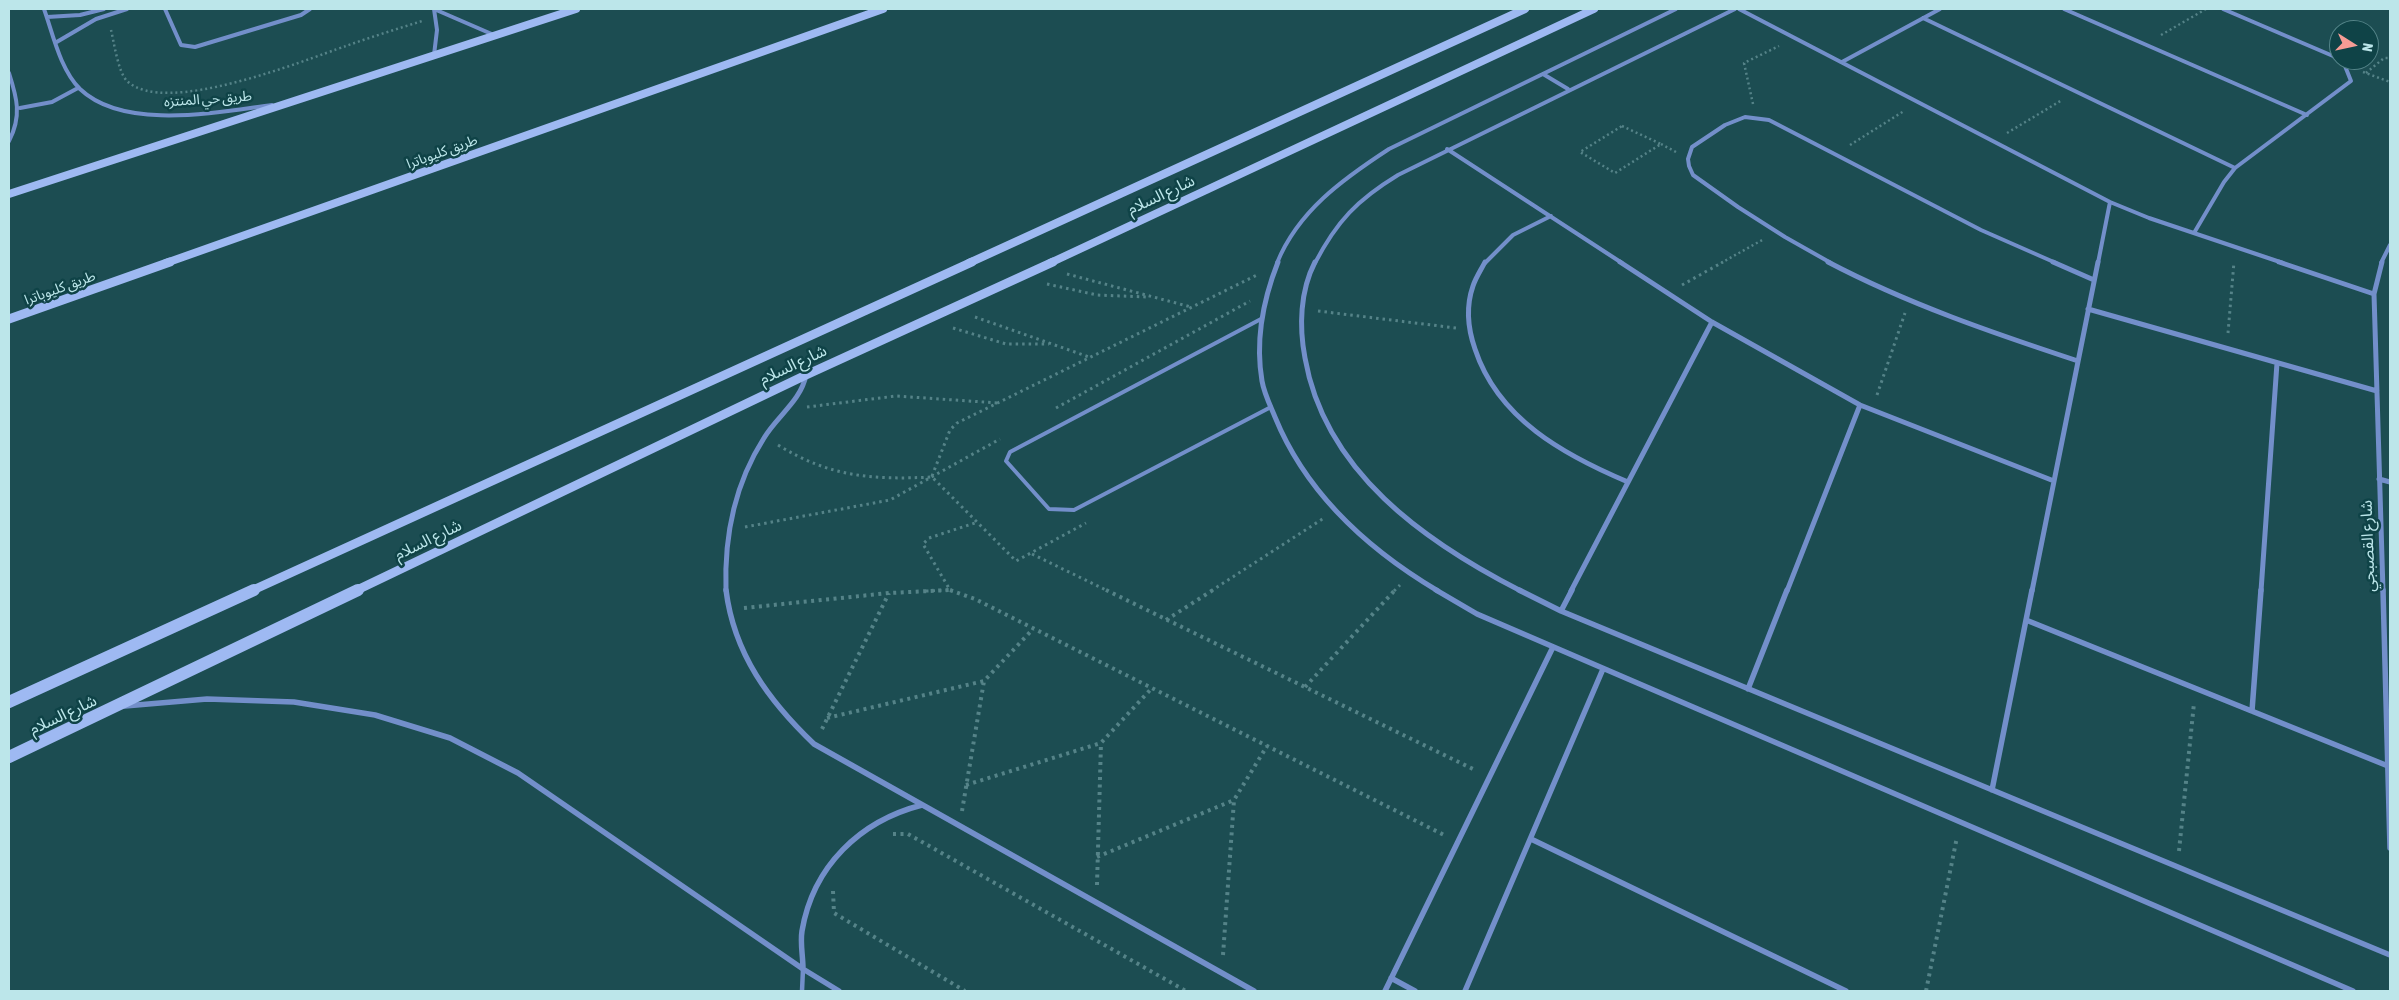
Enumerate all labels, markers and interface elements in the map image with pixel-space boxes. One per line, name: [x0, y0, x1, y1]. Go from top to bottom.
north arrow: [2329, 20, 2379, 70]
text: N: [2359, 42, 2376, 53]
street label: طريق حي المنتزه: [163, 88, 253, 110]
street label: طريق كليوباترا: [404, 131, 480, 173]
street label: شارع السلام: [1124, 171, 1198, 219]
street label: طريق كليوباترا: [22, 267, 98, 309]
street label: شارع السلام: [756, 341, 830, 389]
street label: شارع القصبجي: [2357, 500, 2379, 592]
street label: شارع السلام: [391, 516, 465, 564]
street label: شارع السلام: [26, 691, 100, 739]

